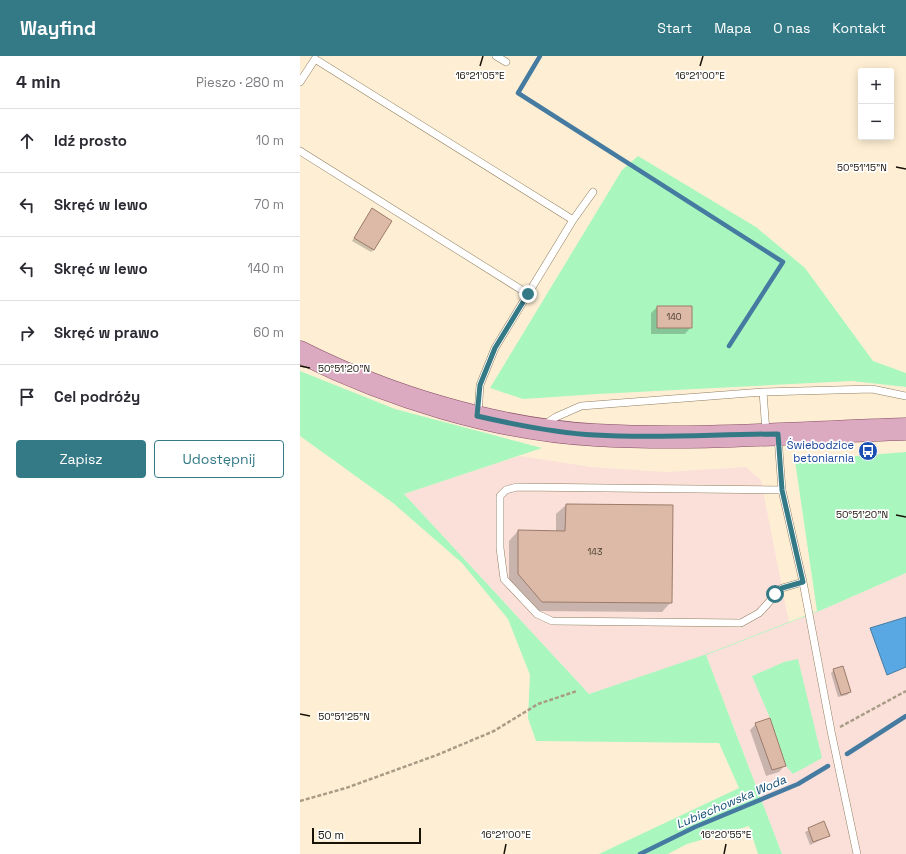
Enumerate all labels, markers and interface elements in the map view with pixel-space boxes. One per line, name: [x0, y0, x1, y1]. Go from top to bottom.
text: Wayfind: [20, 16, 96, 41]
text: Start: [657, 19, 692, 37]
text: Mapa: [714, 19, 751, 37]
text: O nas: [773, 19, 810, 37]
text: Kontakt: [832, 19, 886, 37]
map controls: [858, 68, 894, 140]
button: +: [858, 68, 894, 104]
text: 16°21'05"E: [455, 69, 505, 82]
text: 16°21'00"E: [675, 69, 725, 82]
text: 4 min: [16, 71, 61, 93]
text: Pieszo · 280 m: [196, 74, 284, 91]
button: −: [858, 104, 894, 140]
icon: ahead: [16, 130, 38, 152]
text: Idź prosto: [54, 131, 127, 150]
text: 10 m: [256, 132, 284, 149]
text: 50°51'15"N: [837, 161, 887, 174]
icon: left: [16, 194, 38, 216]
text: Skręć w lewo: [54, 195, 148, 214]
text: 70 m: [254, 196, 284, 213]
icon: left: [16, 258, 38, 280]
text: Skręć w lewo: [54, 259, 148, 278]
text: 140 m: [248, 260, 284, 277]
route end: [519, 285, 537, 303]
house number: 140: [666, 311, 682, 323]
icon: right: [16, 322, 38, 344]
text: Skręć w prawo: [54, 323, 159, 342]
text: 60 m: [253, 324, 284, 341]
text: 50°51'20"N: [318, 362, 370, 375]
icon: arrive: [16, 386, 38, 408]
text: Cel podróży: [54, 387, 140, 406]
place label: Świebodzice betoniarnia: [787, 437, 855, 465]
button: Zapisz: [16, 440, 146, 478]
button: Udostępnij: [154, 440, 284, 478]
bus stop icon: Świebodzice betoniarnia: [857, 440, 879, 462]
text: 50°51'20"N: [836, 508, 888, 521]
house number: 143: [588, 546, 602, 558]
route start: [766, 585, 784, 603]
text: 50°51'25"N: [318, 710, 370, 723]
water label: Lubiechowska Woda: [674, 772, 788, 832]
scale bar: [312, 826, 421, 845]
text: 50 m: [318, 828, 344, 842]
text: 16°21'00"E: [481, 828, 531, 841]
text: 16°20'55"E: [701, 828, 752, 841]

